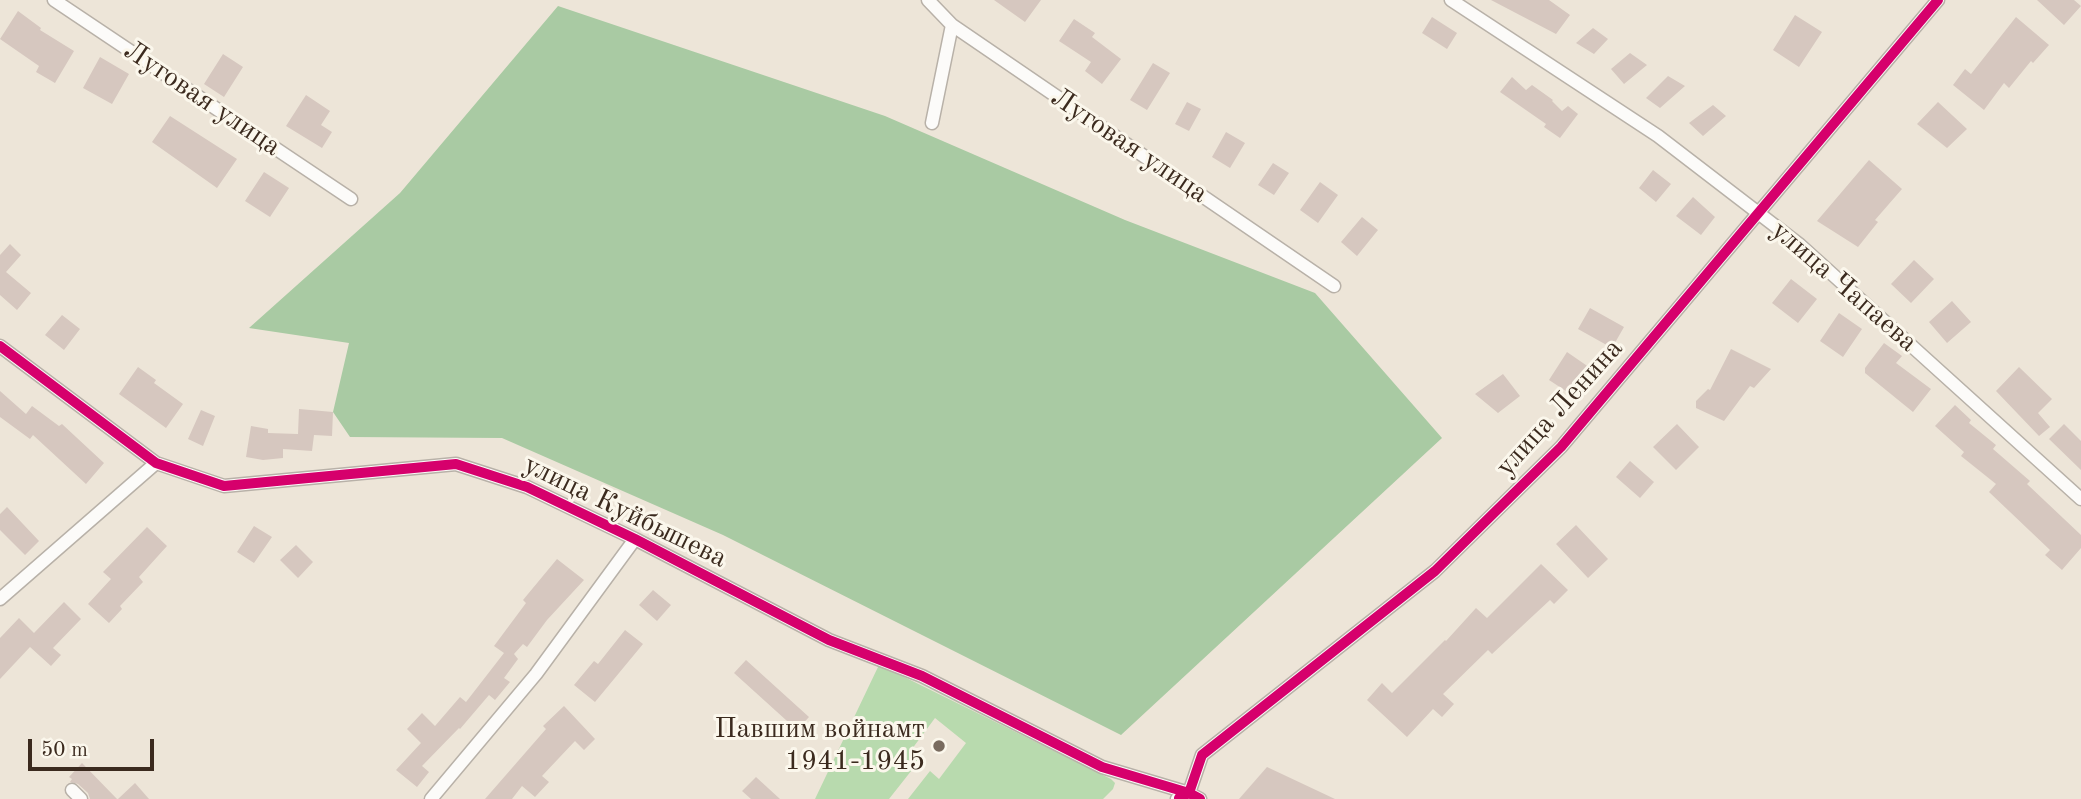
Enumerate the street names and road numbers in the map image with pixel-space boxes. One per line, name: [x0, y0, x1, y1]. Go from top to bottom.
street label: Луговая улица: [117, 34, 287, 164]
street label: Луговая улица: [1044, 81, 1214, 211]
street label: улица Чапаева: [1764, 214, 1924, 360]
street label: улица Ленина: [1489, 332, 1631, 484]
street label: улица Куйбышева: [518, 448, 732, 576]

